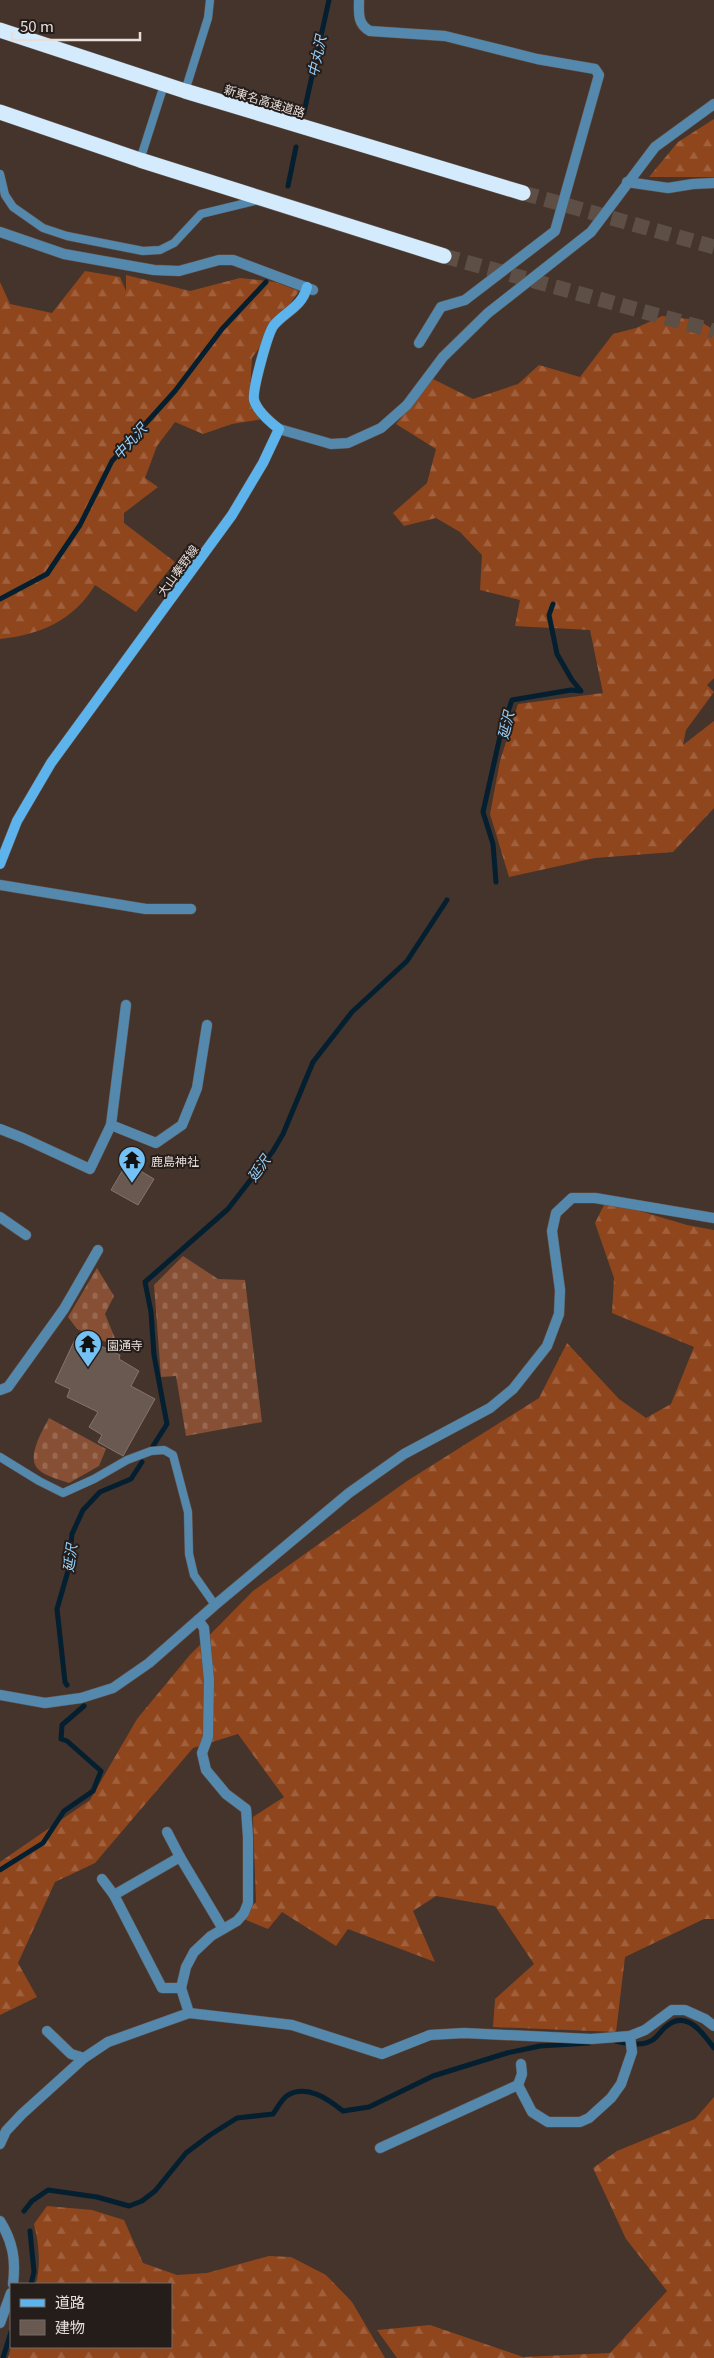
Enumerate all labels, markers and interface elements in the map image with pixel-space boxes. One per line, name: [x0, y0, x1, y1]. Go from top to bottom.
scale bar: [12, 10, 140, 42]
text: 50 m: [20, 15, 54, 36]
water label: 中丸沢: [302, 31, 331, 79]
street label: 新東名高速道路: [222, 80, 308, 120]
water label: 中丸沢: [108, 417, 152, 463]
street label: 大山秦野線: [152, 541, 202, 599]
water label: 延沢: [492, 707, 519, 741]
temple icon: 鹿島神社: [117, 1145, 147, 1184]
water label: 延沢: [242, 1149, 275, 1185]
place label: 鹿島神社: [151, 1152, 199, 1169]
temple icon: 園通寺: [73, 1329, 103, 1368]
place label: 園通寺: [107, 1336, 143, 1353]
water label: 延沢: [57, 1541, 81, 1573]
legend: [10, 2283, 172, 2348]
text: 道路: [55, 2291, 85, 2312]
text: 建物: [55, 2316, 85, 2337]

